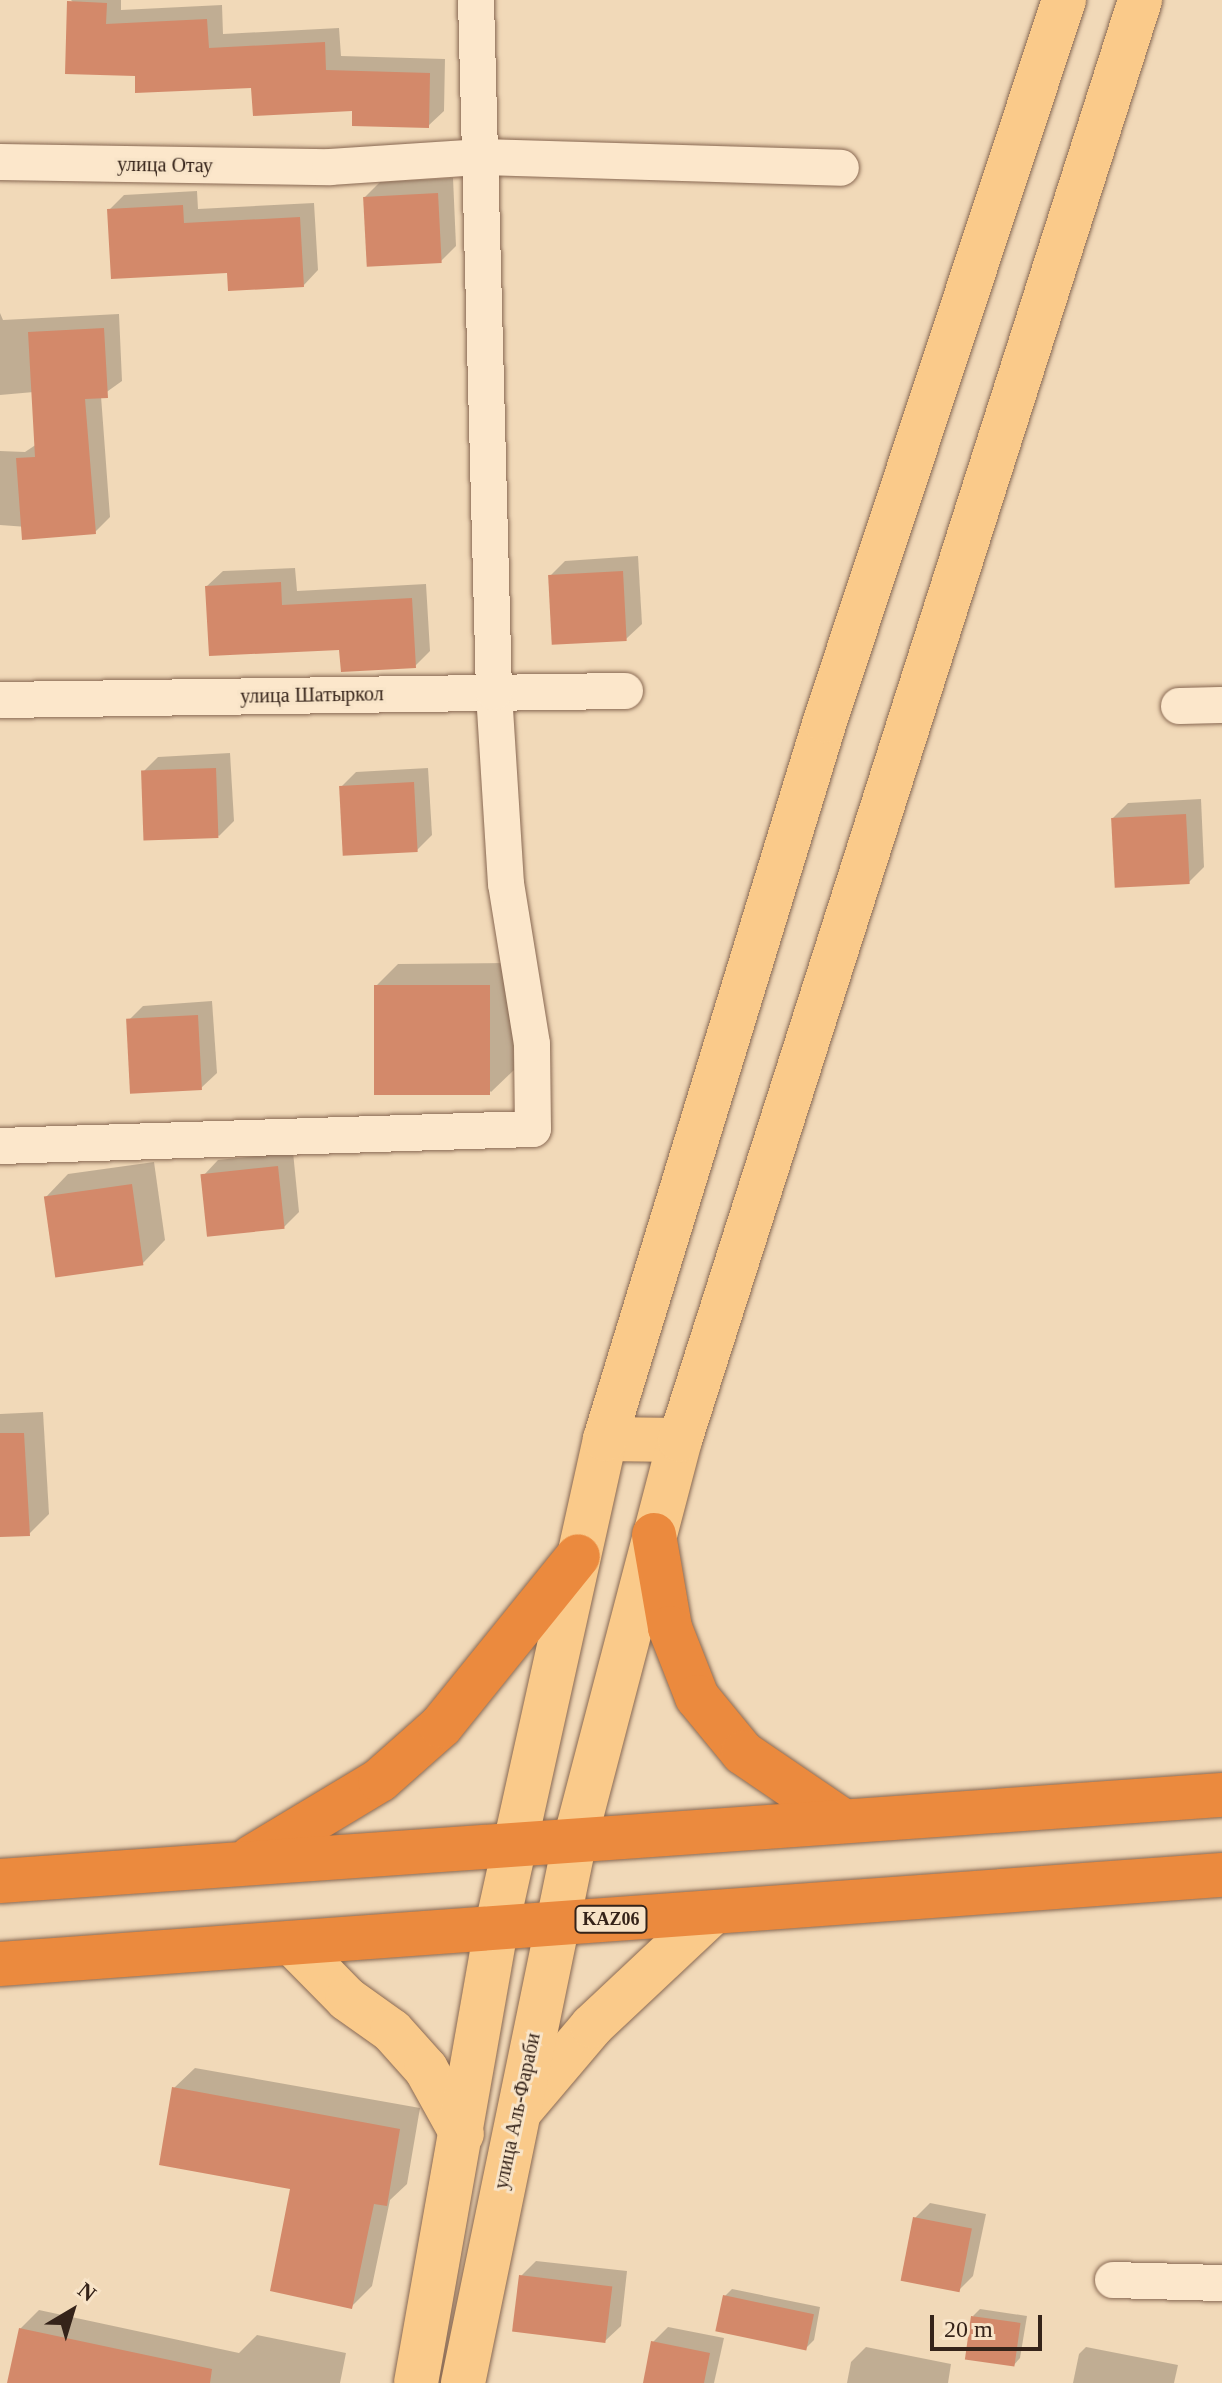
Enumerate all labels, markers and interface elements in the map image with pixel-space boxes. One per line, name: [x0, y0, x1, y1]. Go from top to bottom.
street label: улица Отау: [117, 152, 213, 178]
street label: улица Шатыркол: [240, 682, 384, 708]
road number: KАZ06: [573, 1905, 649, 1933]
street label: улица Аль-Фараби: [489, 2031, 545, 2191]
north arrow: [32, 2271, 112, 2351]
text: N: [73, 2277, 101, 2306]
scale bar: [934, 2299, 1046, 2349]
text: 20 m: [944, 2316, 993, 2342]

